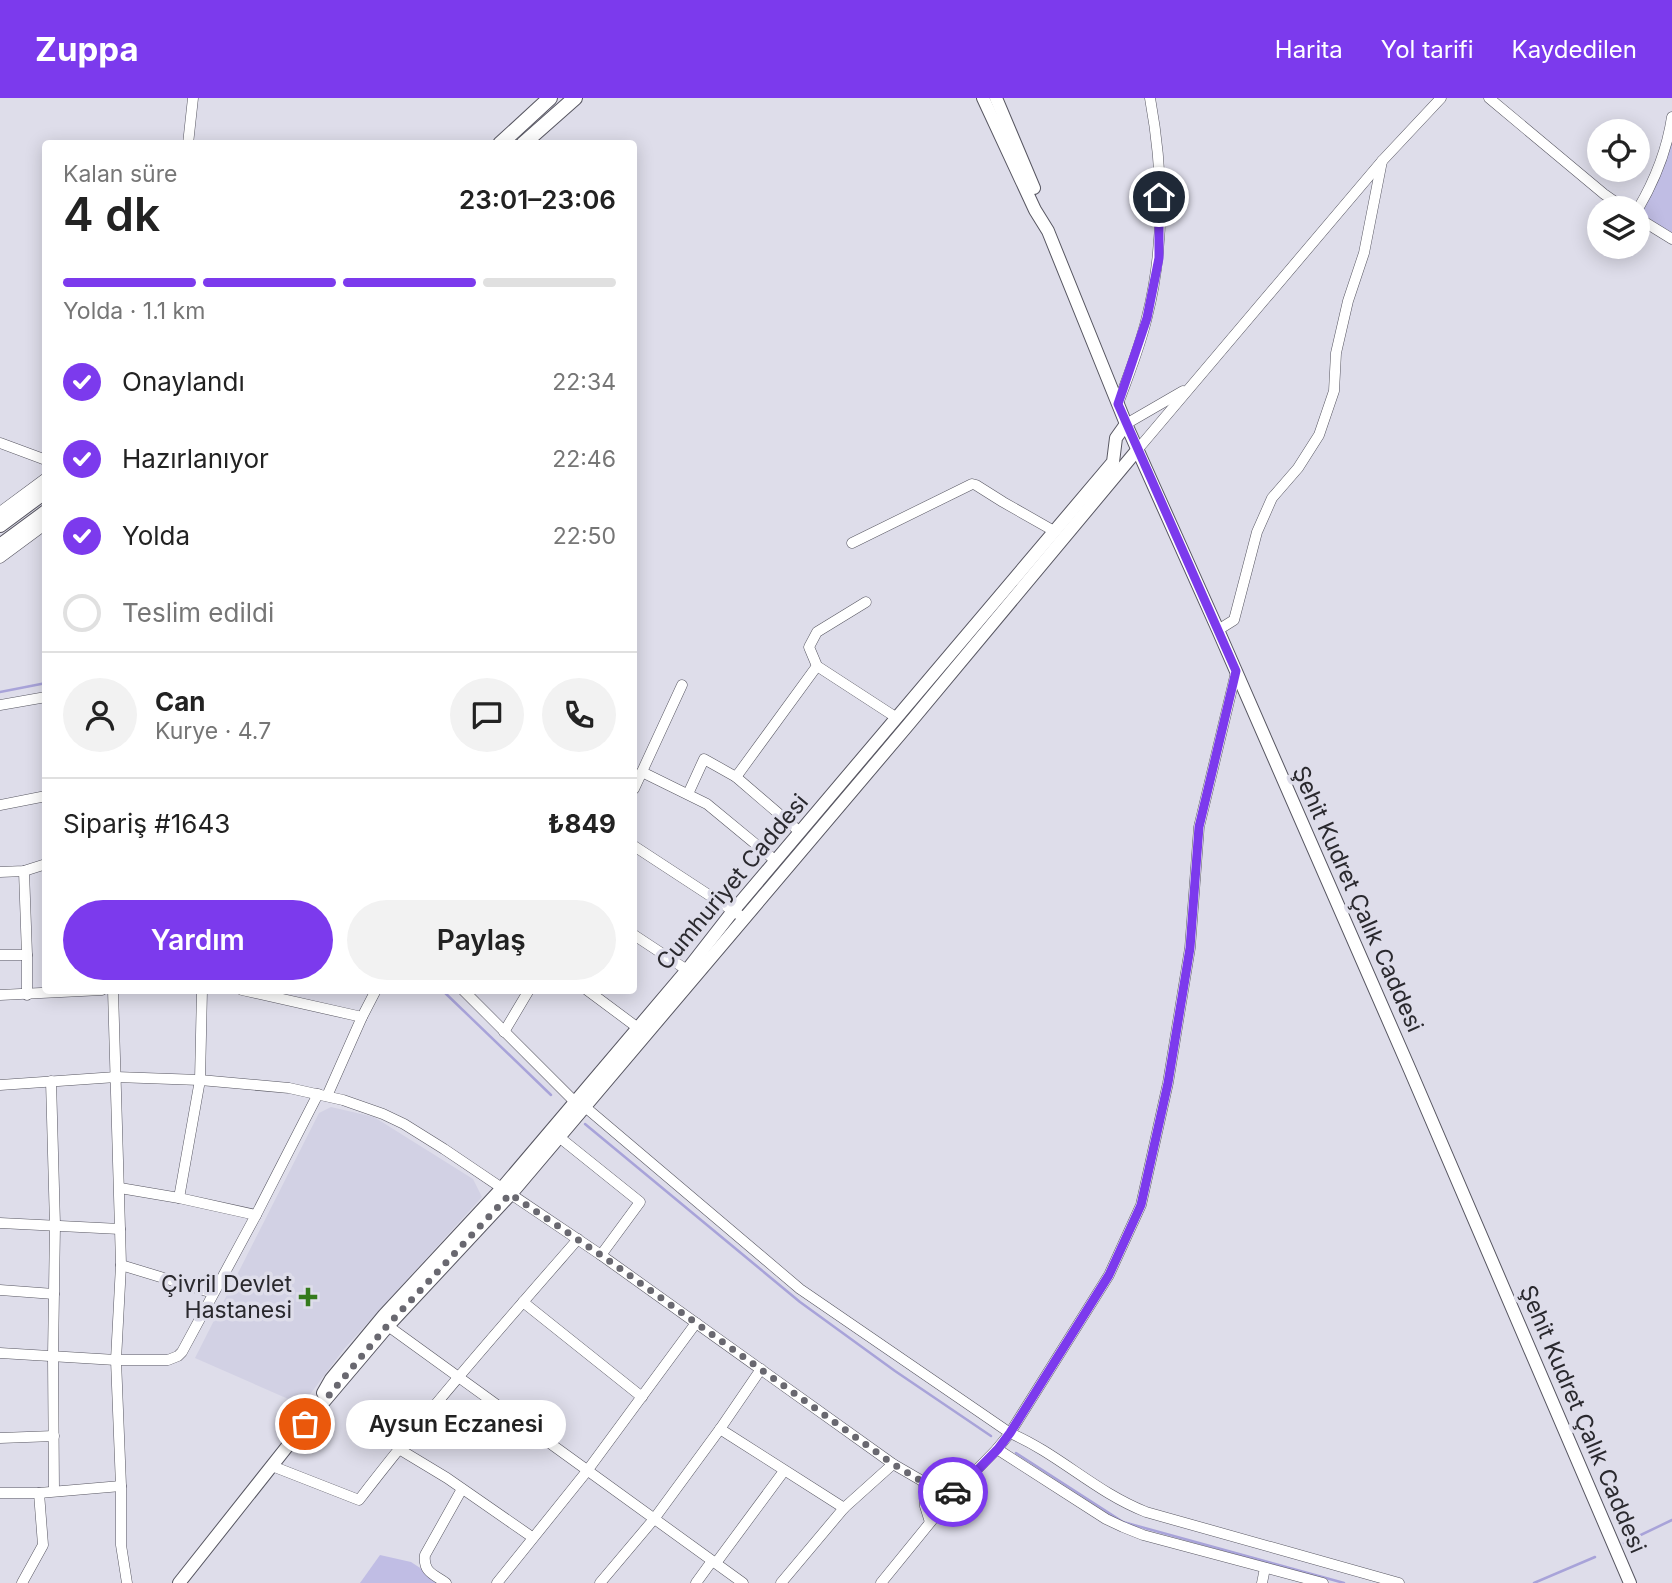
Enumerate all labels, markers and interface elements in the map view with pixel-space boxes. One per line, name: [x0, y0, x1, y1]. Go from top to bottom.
text: Zuppa: [35, 29, 139, 69]
text: Harita: [1275, 35, 1343, 64]
text: Yol tarifi: [1381, 35, 1474, 64]
text: Kaydedilen: [1512, 35, 1637, 64]
map controls: [1587, 119, 1650, 259]
button: locate: [1587, 119, 1650, 182]
text: Kalan süre: [63, 160, 177, 188]
pin: [1129, 167, 1189, 227]
icon: home: [1140, 178, 1178, 216]
text: 23:01–23:06: [459, 184, 616, 215]
text: 4 dk: [63, 186, 160, 242]
button: layers: [1587, 196, 1650, 259]
text: Yolda · 1.1 km: [63, 297, 205, 325]
icon: check: [63, 363, 101, 401]
text: Onaylandı: [122, 366, 245, 397]
text: 22:34: [552, 368, 616, 396]
icon: check: [63, 440, 101, 478]
text: Hazırlanıyor: [122, 443, 269, 474]
text: 22:46: [552, 445, 616, 473]
icon: check: [63, 517, 101, 555]
text: Yolda: [122, 520, 190, 551]
text: 22:50: [553, 522, 616, 550]
text: Teslim edildi: [122, 597, 274, 628]
button: person: [63, 678, 137, 752]
button: chat: [450, 678, 524, 752]
button: phone: [542, 678, 616, 752]
text: Can: [155, 686, 206, 717]
text: Kurye · 4.7: [155, 717, 271, 745]
street label: Şehit Kudret Çalık Caddesi: [1287, 762, 1429, 1036]
street label: Cumhuriyet Caddesi: [650, 788, 814, 976]
text: Sipariş #1643: [63, 808, 230, 839]
text: ₺849: [548, 808, 616, 839]
button: Yardım: [63, 900, 333, 980]
button: Paylaş: [347, 900, 616, 980]
place label: Çivril Devlet Hastanesi: [161, 1270, 292, 1324]
street label: Şehit Kudret Çalık Caddesi: [1514, 1281, 1652, 1557]
marker: Çivril Devlet Hastanesi: [298, 1287, 318, 1307]
pin: [275, 1394, 335, 1454]
callout: Aysun Eczanesi: [347, 1400, 568, 1448]
icon: bag: [286, 1405, 324, 1443]
text: Aysun Eczanesi: [369, 1410, 543, 1438]
courier: [918, 1457, 988, 1527]
icon: car: [934, 1473, 972, 1511]

